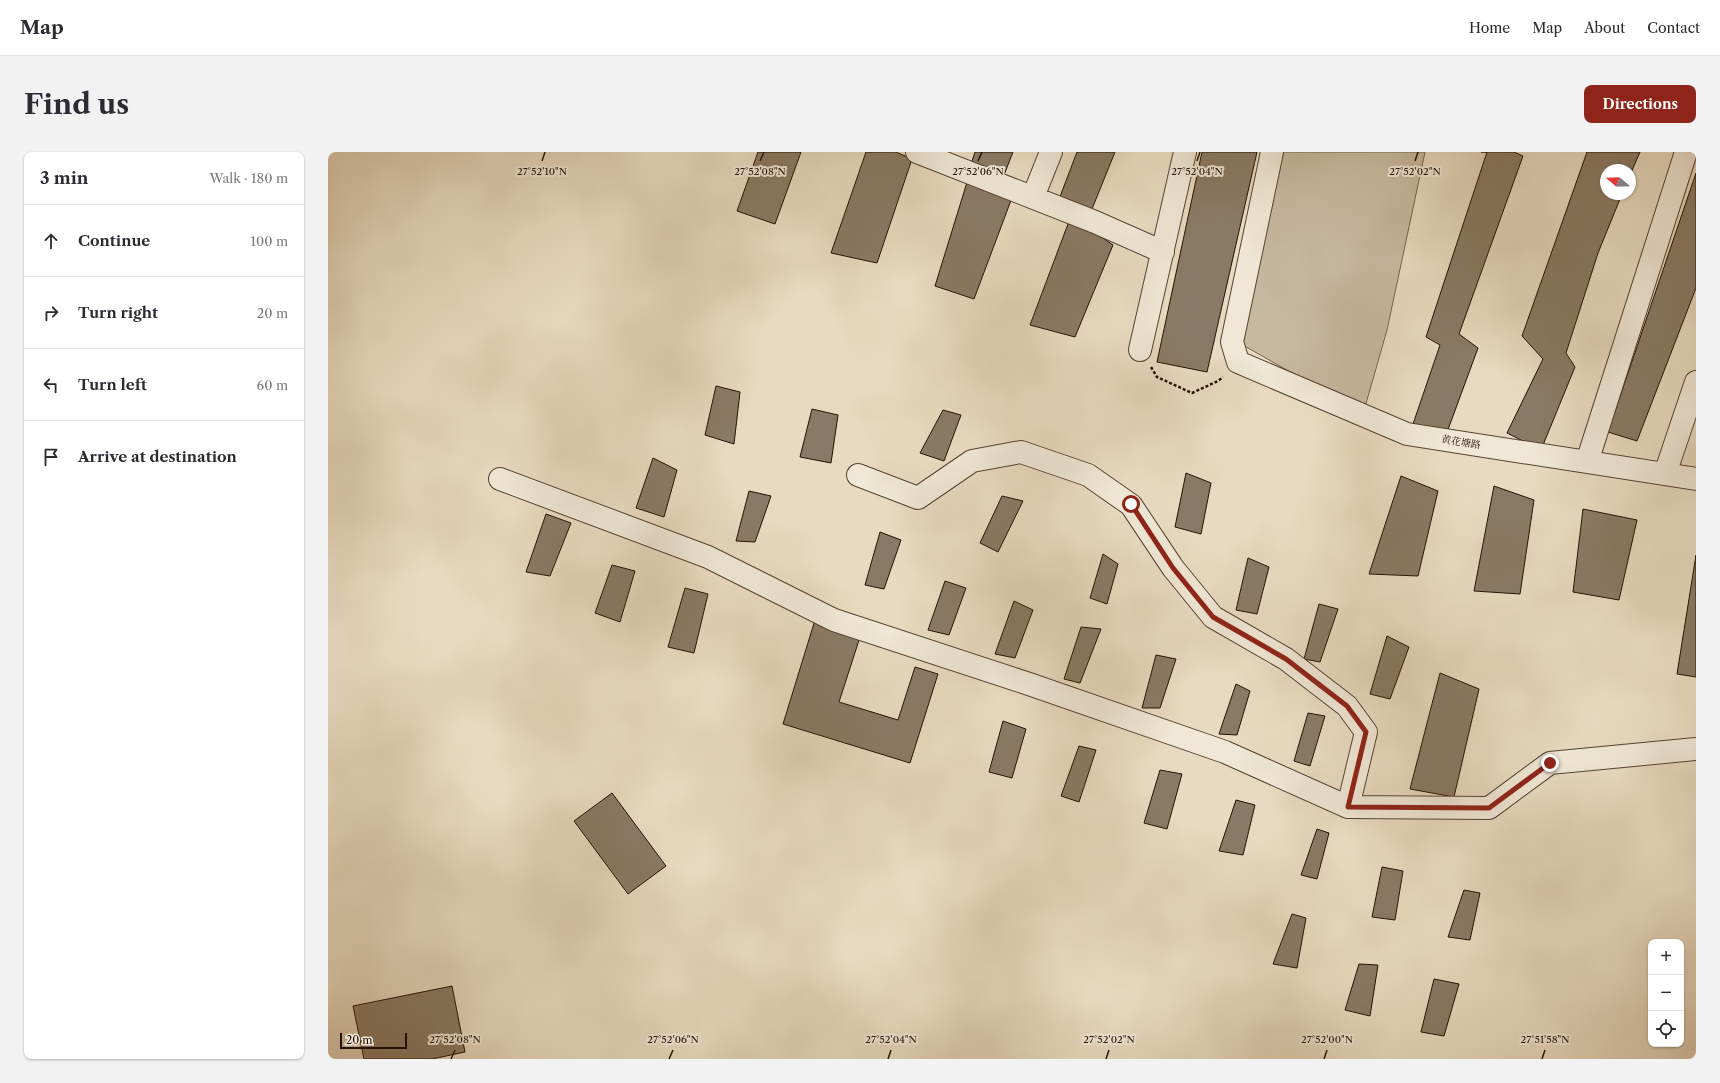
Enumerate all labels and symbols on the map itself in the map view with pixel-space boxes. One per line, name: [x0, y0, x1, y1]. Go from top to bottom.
north arrow: [1600, 164, 1636, 200]
text: 27°52'10"N: [517, 165, 567, 178]
text: 27°52'08"N: [734, 165, 786, 178]
text: 27°52'06"N: [952, 165, 1004, 178]
text: 27°52'04"N: [1171, 165, 1223, 178]
text: 27°52'02"N: [1389, 165, 1441, 178]
street label: 黄花塘路: [1440, 432, 1482, 452]
route start: [1122, 495, 1140, 513]
route end: [1541, 754, 1559, 772]
scale bar: [340, 1031, 407, 1050]
text: 27°52'08"N: [429, 1033, 481, 1046]
text: 27°52'06"N: [647, 1033, 699, 1046]
text: 27°52'04"N: [865, 1033, 917, 1046]
text: 27°52'02"N: [1083, 1033, 1135, 1046]
text: 27°52'00"N: [1301, 1033, 1353, 1046]
text: 27°51'58"N: [1521, 1033, 1569, 1046]

